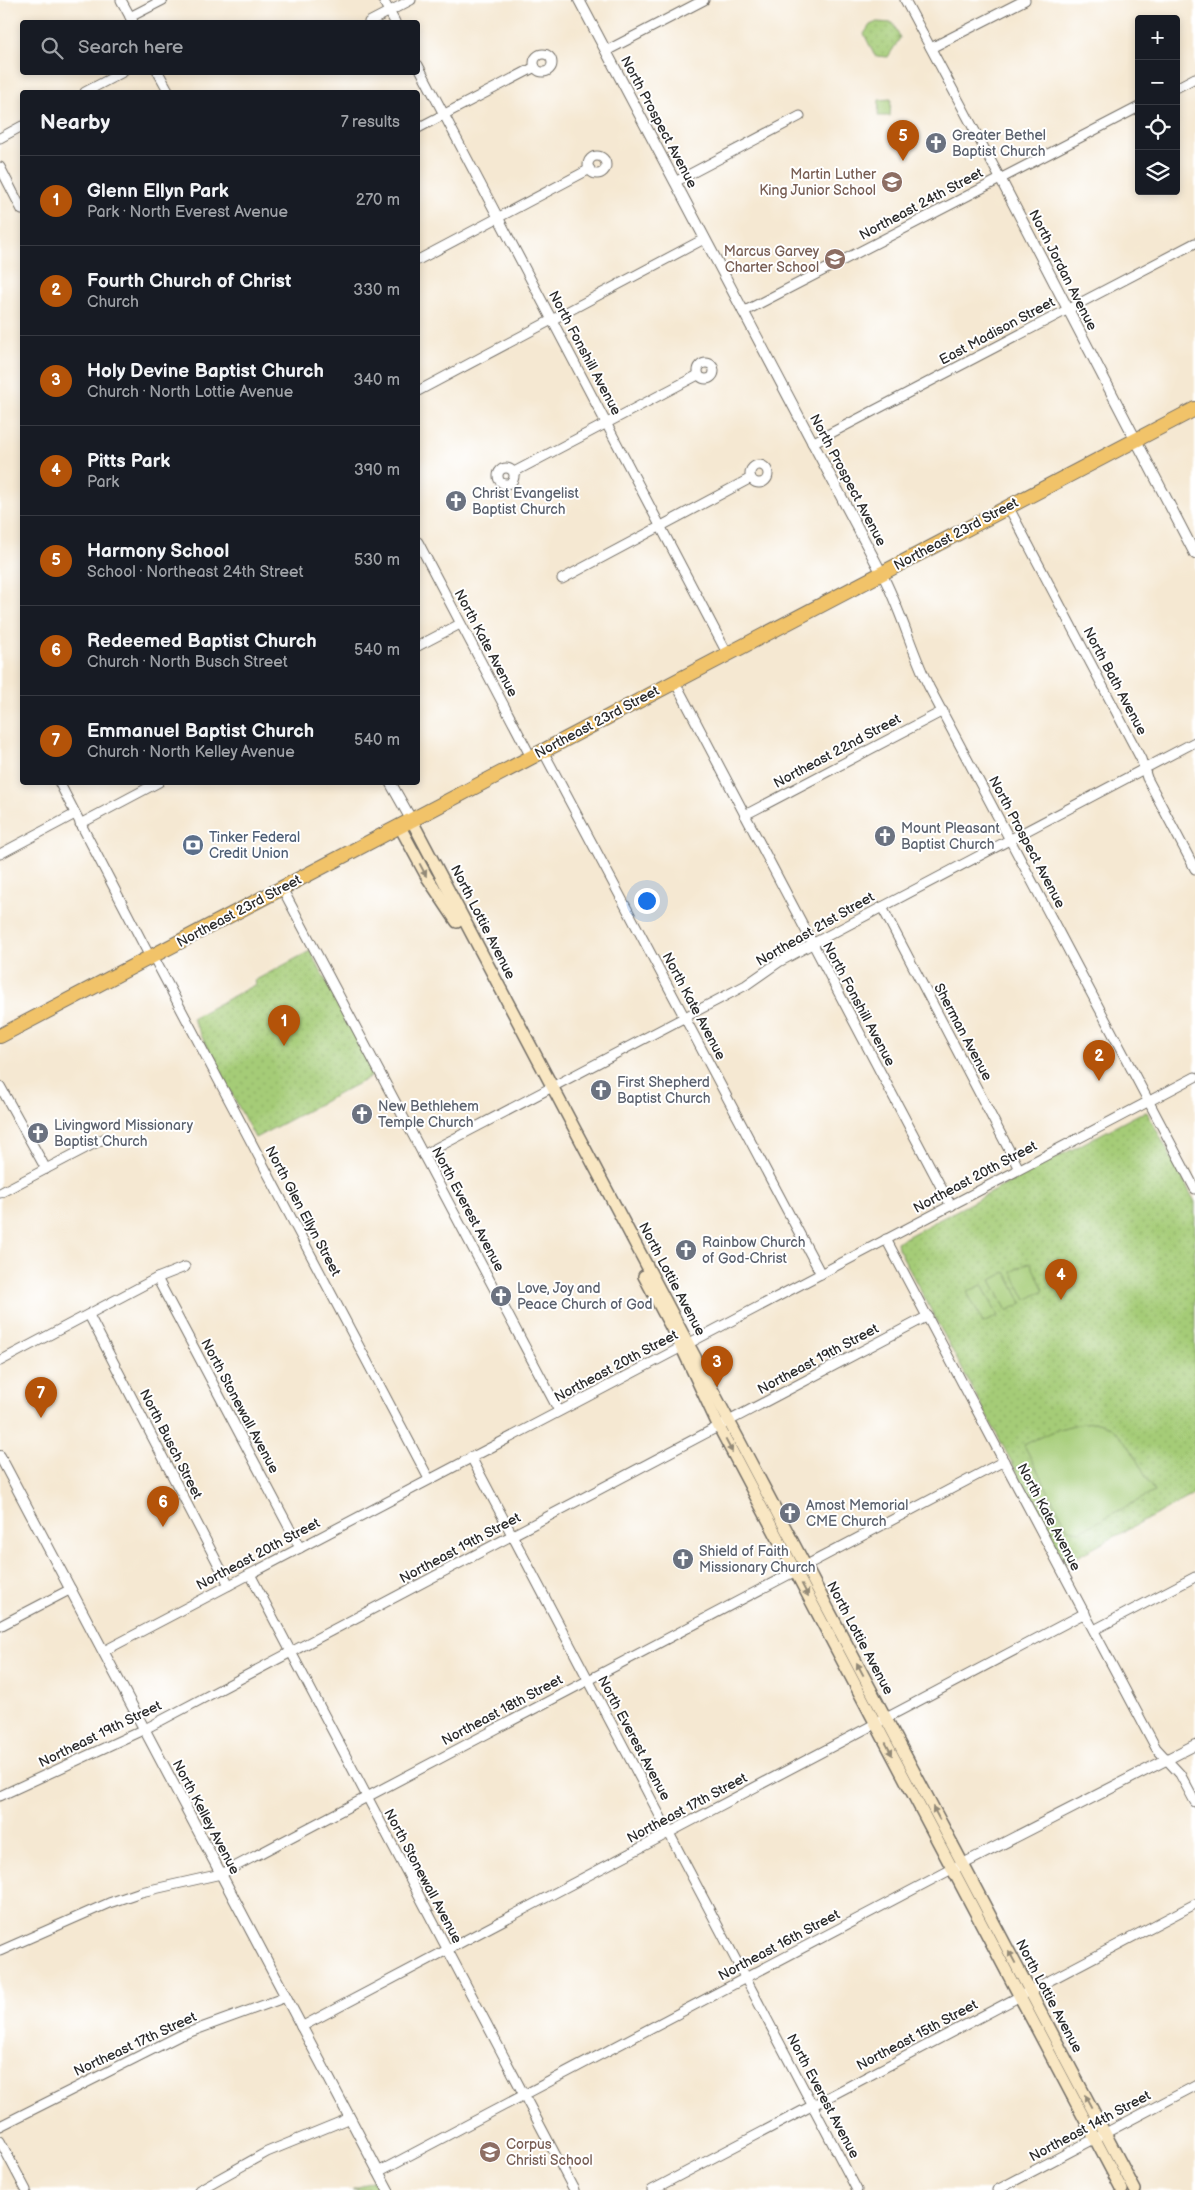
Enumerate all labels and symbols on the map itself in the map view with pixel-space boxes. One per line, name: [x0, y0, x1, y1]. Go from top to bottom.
street label: North Prospect Avenue: [617, 53, 701, 191]
pin: 5: [887, 120, 919, 161]
place label: Greater Bethel Baptist Church: [952, 127, 1046, 160]
church icon: Greater Bethel Baptist Church: [924, 131, 948, 155]
street label: Northeast 24th Street: [856, 164, 986, 244]
place label: Martin Luther King Junior School: [759, 166, 877, 199]
school or university icon: Martin Luther King Junior School: [880, 170, 904, 194]
street label: North Jordan Avenue: [1025, 207, 1101, 333]
place label: Marcus Garvey Charter School: [724, 243, 820, 276]
school or university icon: Marcus Garvey Charter School: [823, 247, 847, 271]
street label: North Fonshill Avenue: [545, 288, 625, 418]
street label: East Madison Street: [936, 293, 1058, 369]
street label: North Prospect Avenue: [806, 411, 890, 549]
place label: Christ Evangelist Baptist Church: [472, 485, 579, 518]
church icon: Christ Evangelist Baptist Church: [444, 489, 468, 513]
street label: Northeast 23rd Street: [891, 494, 1022, 574]
street label: North Kate Avenue: [450, 586, 522, 700]
street label: North Bath Avenue: [1079, 624, 1151, 738]
street label: Northeast 23rd Street: [532, 682, 663, 762]
street label: Northeast 22nd Street: [771, 710, 904, 792]
street label: North Prospect Avenue: [985, 773, 1069, 911]
place label: Mount Pleasant Baptist Church: [901, 820, 1000, 853]
church icon: Mount Pleasant Baptist Church: [873, 824, 897, 848]
place label: Tinker Federal Credit Union: [209, 829, 300, 862]
bank icon: Tinker Federal Credit Union: [181, 833, 205, 857]
street label: North Lottie Avenue: [447, 862, 519, 982]
one-way arrow: [419, 863, 428, 876]
street label: Northeast 23rd Street: [174, 871, 305, 951]
your location: [634, 888, 660, 914]
street label: Northeast 21st Street: [753, 888, 878, 970]
street label: North Fonshill Avenue: [819, 939, 899, 1069]
street label: North Kate Avenue: [658, 949, 730, 1063]
street label: Sherman Avenue: [930, 980, 996, 1084]
pin: 1: [268, 1005, 300, 1046]
pin: 2: [1083, 1040, 1115, 1081]
place label: First Shepherd Baptist Church: [617, 1074, 711, 1107]
church icon: First Shepherd Baptist Church: [589, 1078, 613, 1102]
place label: New Bethlehem Temple Church: [378, 1098, 479, 1131]
church icon: New Bethlehem Temple Church: [350, 1102, 374, 1126]
place label: Livingword Missionary Baptist Church: [54, 1117, 194, 1150]
church icon: Livingword Missionary Baptist Church: [26, 1121, 50, 1145]
street label: Northeast 20th Street: [910, 1137, 1040, 1217]
street label: North Glen Ellyn Street: [262, 1143, 345, 1279]
street label: North Everest Avenue: [428, 1144, 508, 1274]
street label: North Lottie Avenue: [635, 1219, 709, 1339]
place label: Rainbow Church of God-Christ: [702, 1234, 806, 1267]
church icon: Rainbow Church of God-Christ: [674, 1238, 698, 1262]
pin: 4: [1045, 1259, 1077, 1300]
place label: Love, Joy and Peace Church of God: [517, 1280, 653, 1313]
church icon: Love, Joy and Peace Church of God: [489, 1284, 513, 1308]
street label: Northeast 19th Street: [755, 1320, 882, 1398]
street label: Northeast 20th Street: [551, 1326, 681, 1406]
street label: North Stonewall Avenue: [197, 1336, 283, 1476]
pin: 3: [701, 1346, 733, 1387]
pin: 7: [25, 1377, 57, 1418]
street label: North Busch Street: [136, 1386, 206, 1502]
one-way arrow: [725, 1439, 733, 1453]
street label: North Kate Avenue: [1013, 1460, 1085, 1574]
pin: 6: [147, 1486, 179, 1527]
place label: Amost Memorial CME Church: [806, 1497, 908, 1530]
church icon: Amost Memorial CME Church: [778, 1501, 802, 1525]
street label: Northeast 19th Street: [397, 1509, 524, 1587]
street label: Northeast 20th Street: [193, 1514, 323, 1594]
place label: Shield of Faith Missionary Church: [699, 1543, 816, 1576]
church icon: Shield of Faith Missionary Church: [671, 1547, 695, 1571]
street label: North Lottie Avenue: [823, 1578, 897, 1698]
one-way arrow: [800, 1583, 809, 1596]
one-way arrow: [856, 1662, 864, 1677]
street label: Northeast 18th Street: [439, 1671, 566, 1749]
street label: North Everest Avenue: [594, 1673, 674, 1803]
street label: Northeast 19th Street: [36, 1697, 165, 1771]
one-way arrow: [885, 1741, 893, 1756]
street label: North Kelley Avenue: [169, 1757, 243, 1877]
street label: Northeast 17th Street: [624, 1769, 750, 1847]
street label: North Stonewall Avenue: [380, 1806, 466, 1946]
one-way arrow: [932, 1806, 940, 1820]
street label: Northeast 16th Street: [715, 1905, 843, 1984]
street label: North Lottie Avenue: [1012, 1936, 1086, 2056]
one-way arrow: [1008, 1950, 1016, 1964]
street label: Northeast 15th Street: [854, 1996, 981, 2074]
street label: Northeast 17th Street: [71, 2008, 200, 2080]
street label: North Everest Avenue: [783, 2031, 863, 2161]
street label: Northeast 14th Street: [1026, 2086, 1154, 2165]
one-way arrow: [1084, 2093, 1092, 2108]
place label: Corpus Christi School: [506, 2136, 593, 2169]
school or university icon: Corpus Christi School: [478, 2140, 502, 2164]

